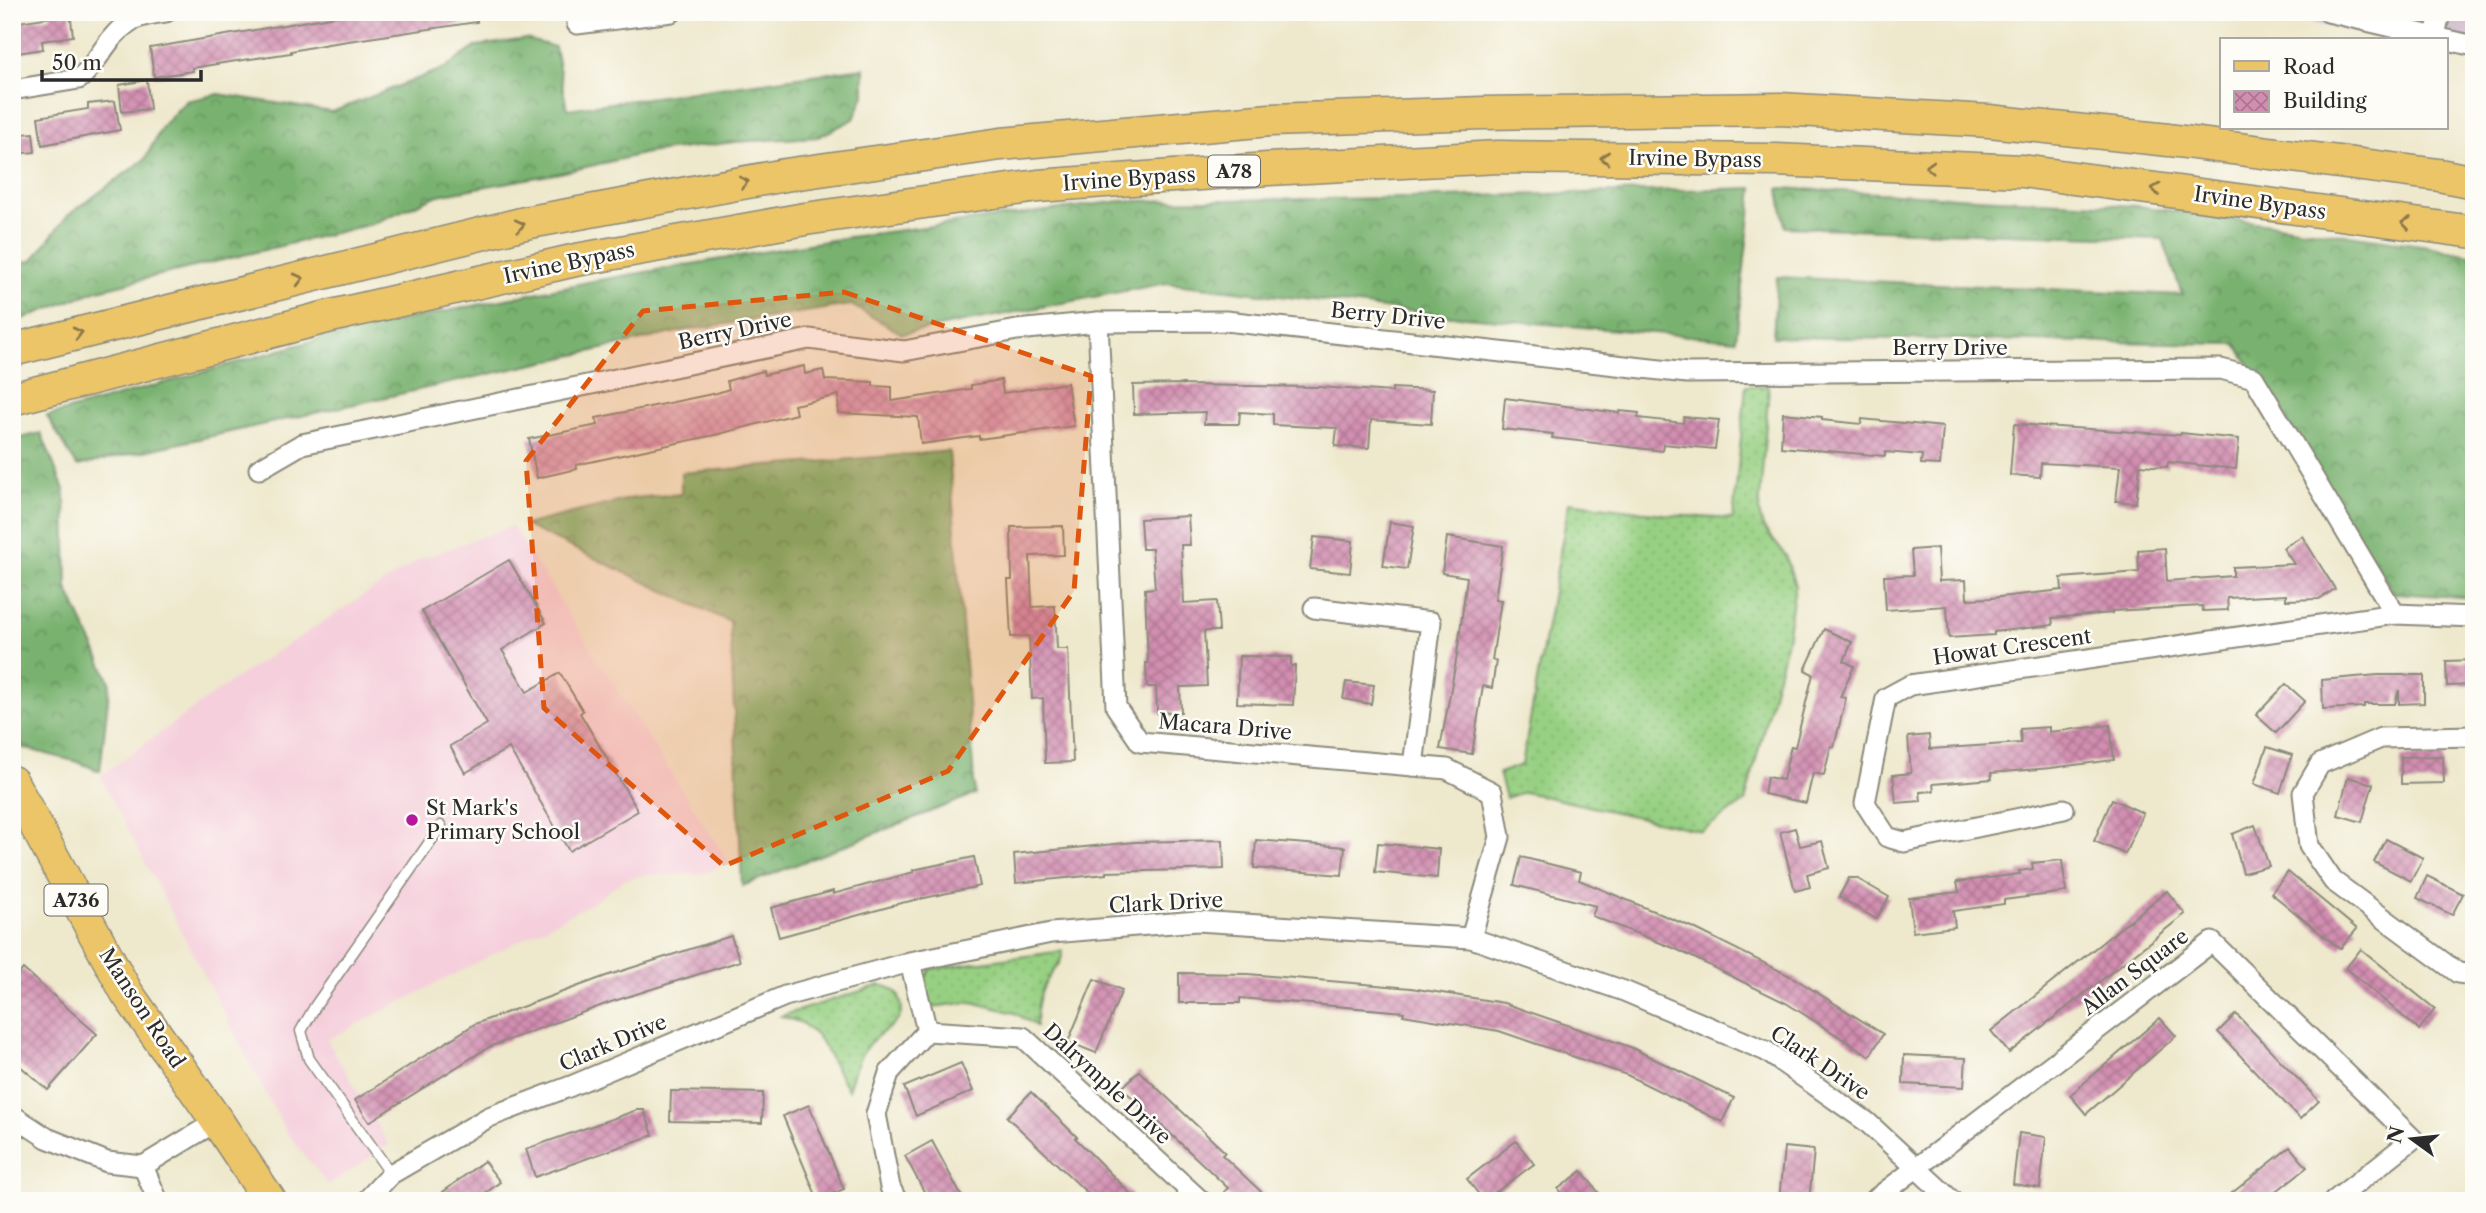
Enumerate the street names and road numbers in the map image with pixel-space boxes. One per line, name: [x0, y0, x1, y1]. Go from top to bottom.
street label: Irvine Bypass: [1628, 145, 1762, 172]
road number: A78: [1208, 155, 1260, 186]
street label: Irvine Bypass: [1062, 161, 1196, 196]
street label: Irvine Bypass: [2192, 181, 2328, 224]
street label: Irvine Bypass: [501, 236, 637, 289]
street label: Berry Drive: [1329, 297, 1447, 334]
street label: Berry Drive: [676, 306, 794, 355]
street label: Berry Drive: [1892, 335, 2008, 360]
street label: Howat Crescent: [1931, 623, 2093, 670]
street label: Macara Drive: [1157, 708, 1293, 745]
road number: A736: [44, 885, 108, 916]
street label: Clark Drive: [1108, 887, 1224, 918]
street label: Allan Square: [2075, 923, 2193, 1021]
street label: Manson Road: [94, 943, 191, 1073]
street label: Clark Drive: [555, 1009, 670, 1076]
street label: Dalrymple Drive: [1038, 1018, 1176, 1149]
street label: Clark Drive: [1766, 1020, 1875, 1105]

